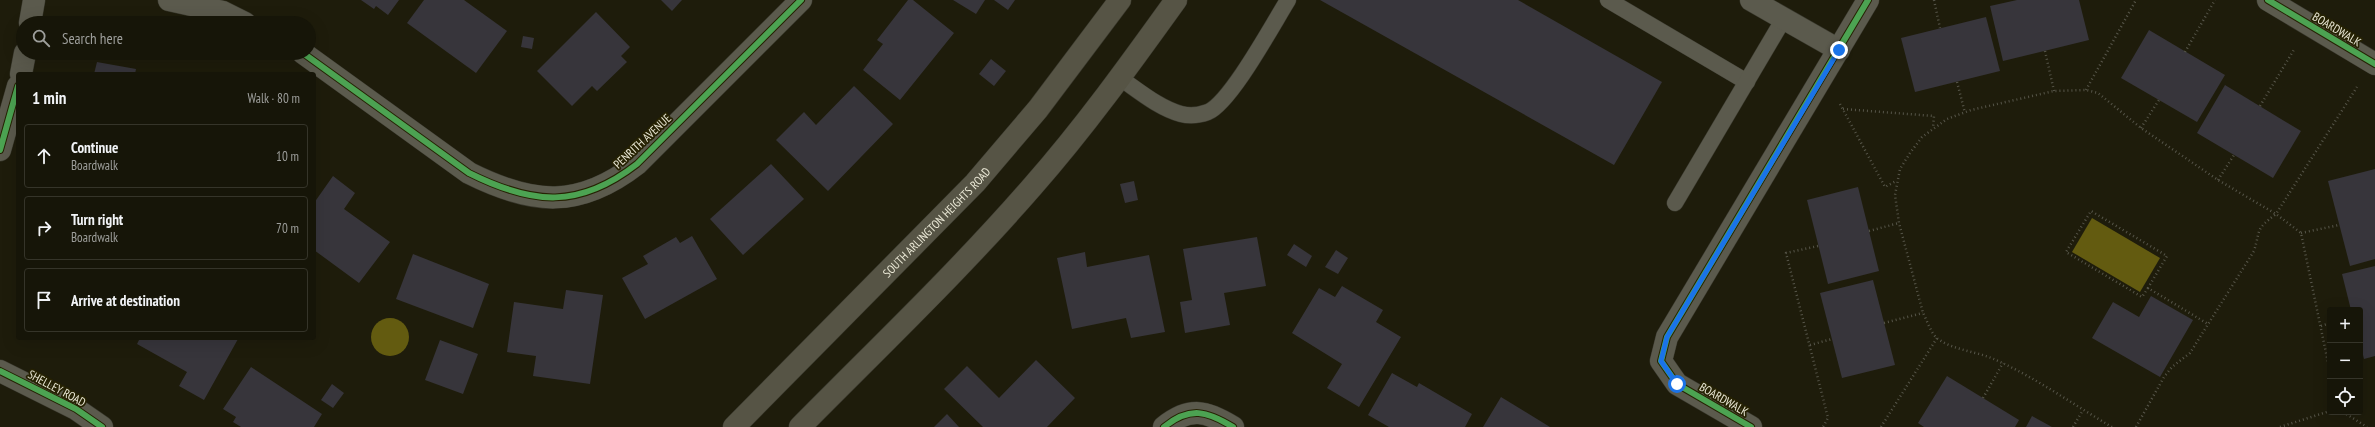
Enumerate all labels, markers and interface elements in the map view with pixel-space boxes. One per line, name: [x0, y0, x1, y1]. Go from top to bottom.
street label: BOARDWALK: [2310, 9, 2364, 49]
search box: [16, 16, 316, 60]
icon: search: [30, 27, 52, 49]
text: Search here: [62, 29, 123, 48]
route end: [1830, 41, 1848, 59]
text: 1 min: [32, 87, 66, 109]
text: Walk · 80 m: [248, 90, 300, 107]
street label: PENRITH AVENUE: [610, 110, 674, 172]
text: Continue: [71, 138, 118, 157]
icon: ahead: [33, 145, 55, 167]
text: 10 m: [276, 148, 299, 165]
text: Boardwalk: [71, 157, 118, 174]
street label: SOUTH ARLINGTON HEIGHTS ROAD: [879, 164, 993, 280]
text: Turn right: [71, 210, 123, 229]
icon: right: [33, 217, 55, 239]
text: 70 m: [276, 220, 299, 237]
text: Boardwalk: [71, 229, 118, 246]
icon: arrive: [33, 289, 55, 311]
text: Arrive at destination: [71, 291, 180, 310]
map controls: [2327, 307, 2363, 415]
button: +: [2327, 307, 2363, 343]
button: −: [2327, 343, 2363, 379]
street label: SHELLEY ROAD: [26, 367, 88, 409]
route start: [1668, 375, 1686, 393]
street label: BOARDWALK: [1697, 379, 1751, 419]
button: locate: [2327, 379, 2363, 415]

